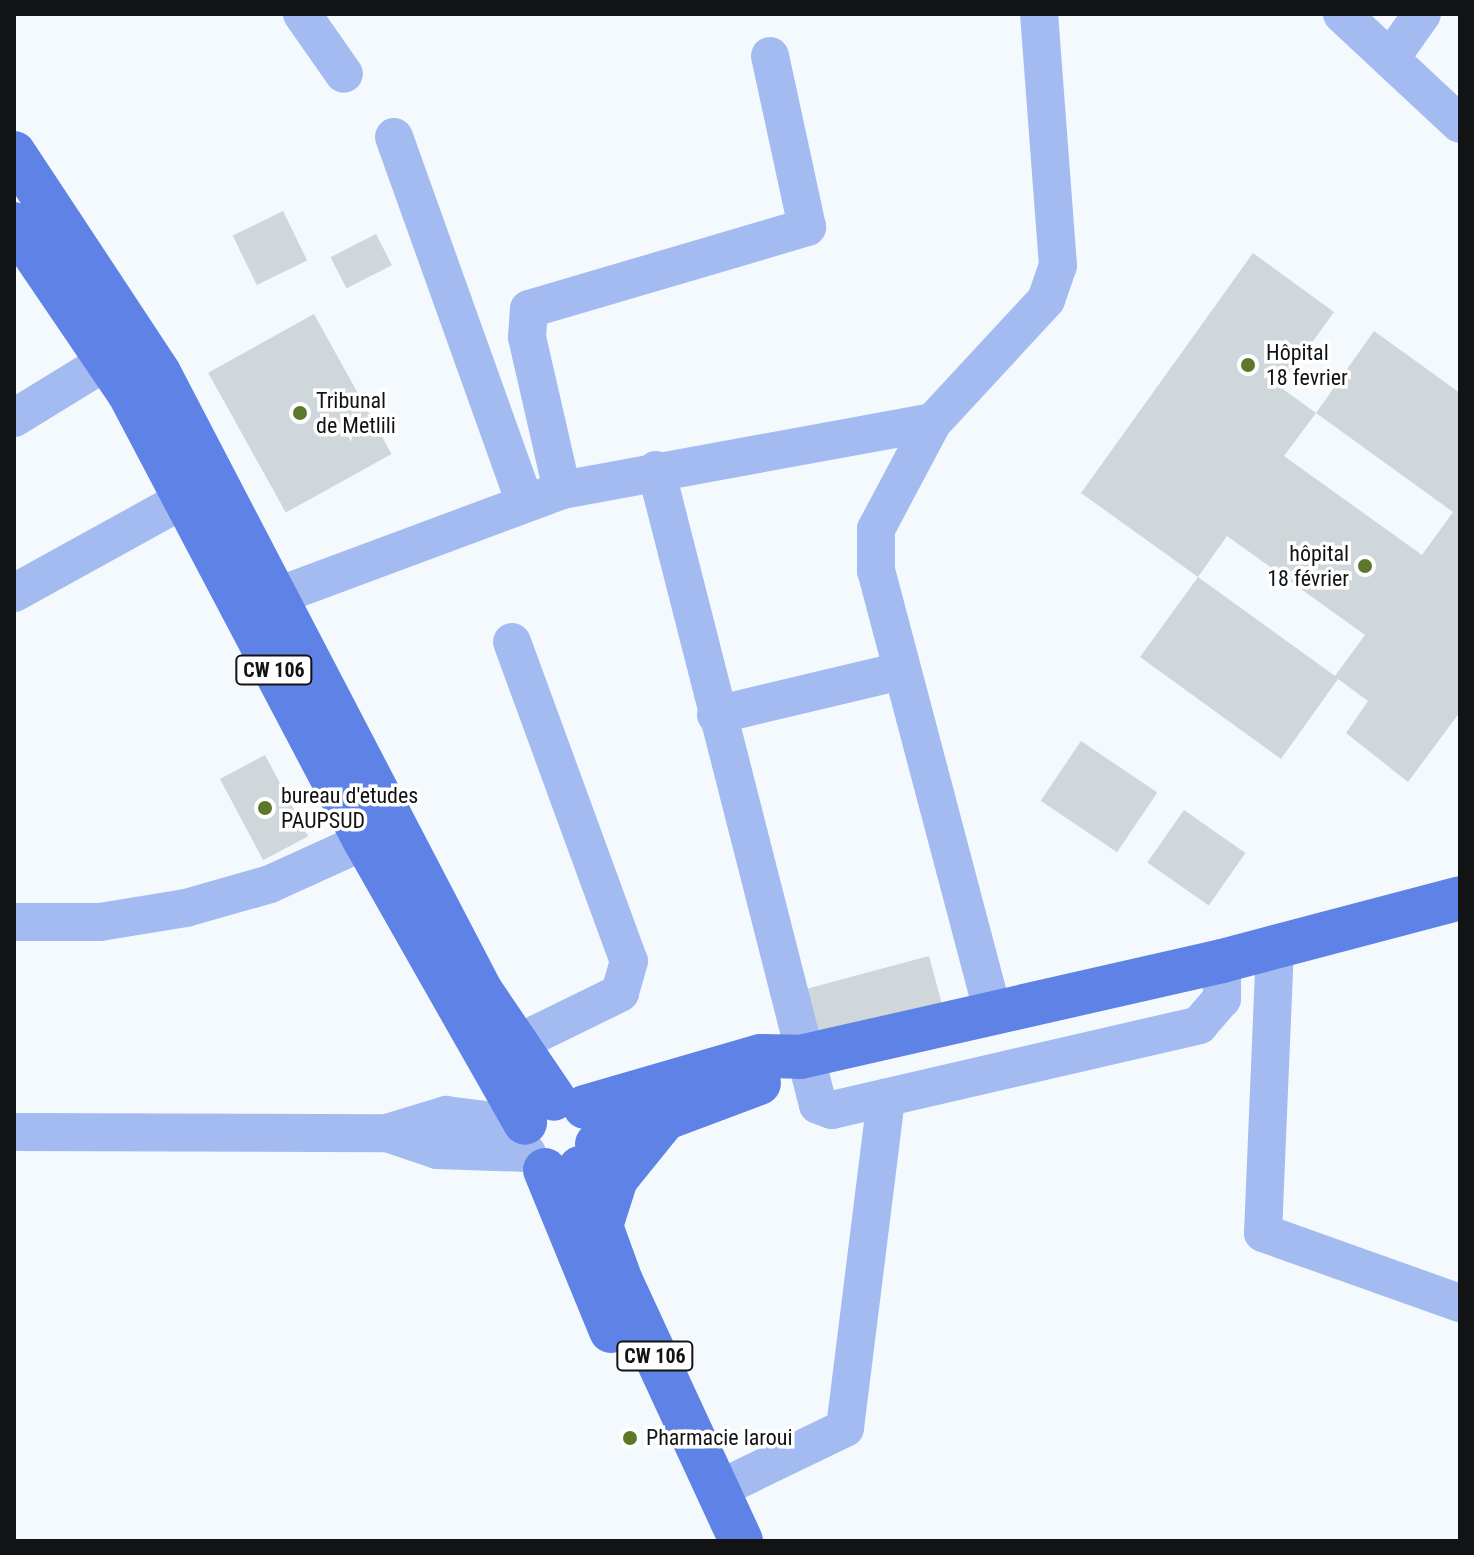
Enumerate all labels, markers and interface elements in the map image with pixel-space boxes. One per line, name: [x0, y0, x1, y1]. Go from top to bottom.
place label: Hôpital 18 fevrier: [1266, 339, 1348, 390]
marker: Hôpital 18 fevrier: [1237, 354, 1259, 376]
place label: Tribunal de Metlili: [316, 387, 396, 438]
marker: Tribunal de Metlili: [291, 404, 309, 422]
place label: hôpital 18 février: [1267, 540, 1349, 592]
marker: hôpital 18 février: [1356, 557, 1374, 575]
road number: CW 106: [234, 654, 314, 686]
place label: bureau d'etudes PAUPSUD: [281, 782, 418, 834]
marker: bureau d'etudes PAUPSUD: [256, 799, 274, 817]
road number: CW 106: [615, 1340, 695, 1372]
place label: Pharmacie laroui: [646, 1425, 793, 1451]
marker: Pharmacie laroui: [621, 1429, 639, 1447]

